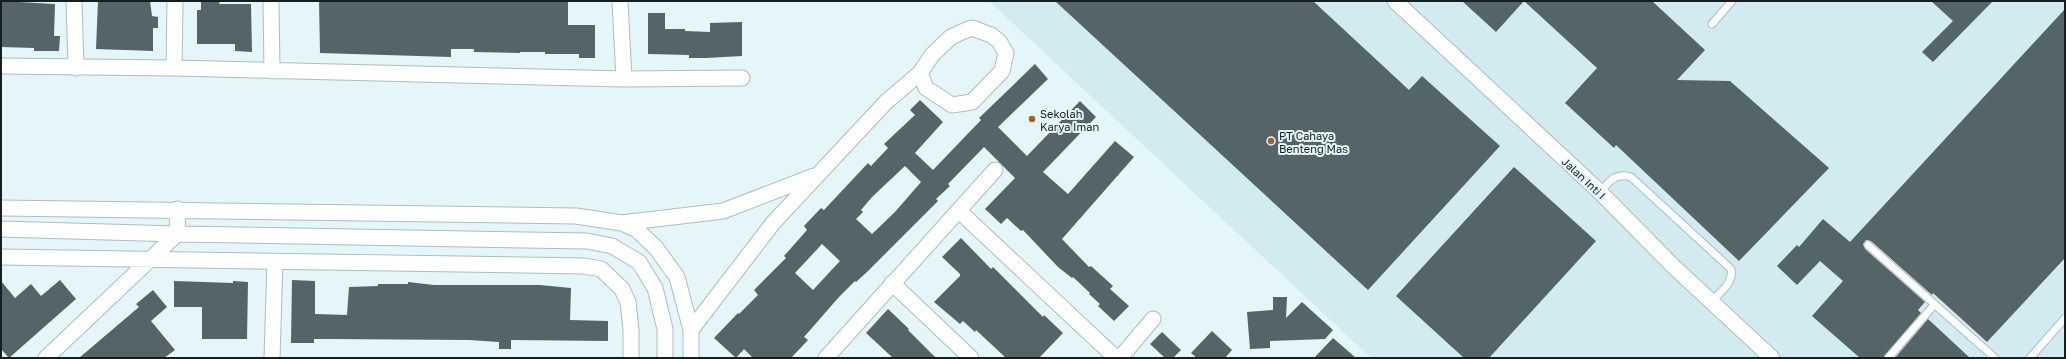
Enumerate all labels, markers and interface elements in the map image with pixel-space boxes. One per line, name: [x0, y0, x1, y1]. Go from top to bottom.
place label: Sekolah Karya Iman: [1040, 107, 1099, 133]
marker: Sekolah Karya Iman: [1027, 114, 1037, 124]
place label: PT Cahaya Benteng Mas: [1279, 129, 1348, 155]
marker: PT Cahaya Benteng Mas: [1266, 136, 1276, 146]
street label: Jalan Inti I: [1559, 154, 1609, 202]

